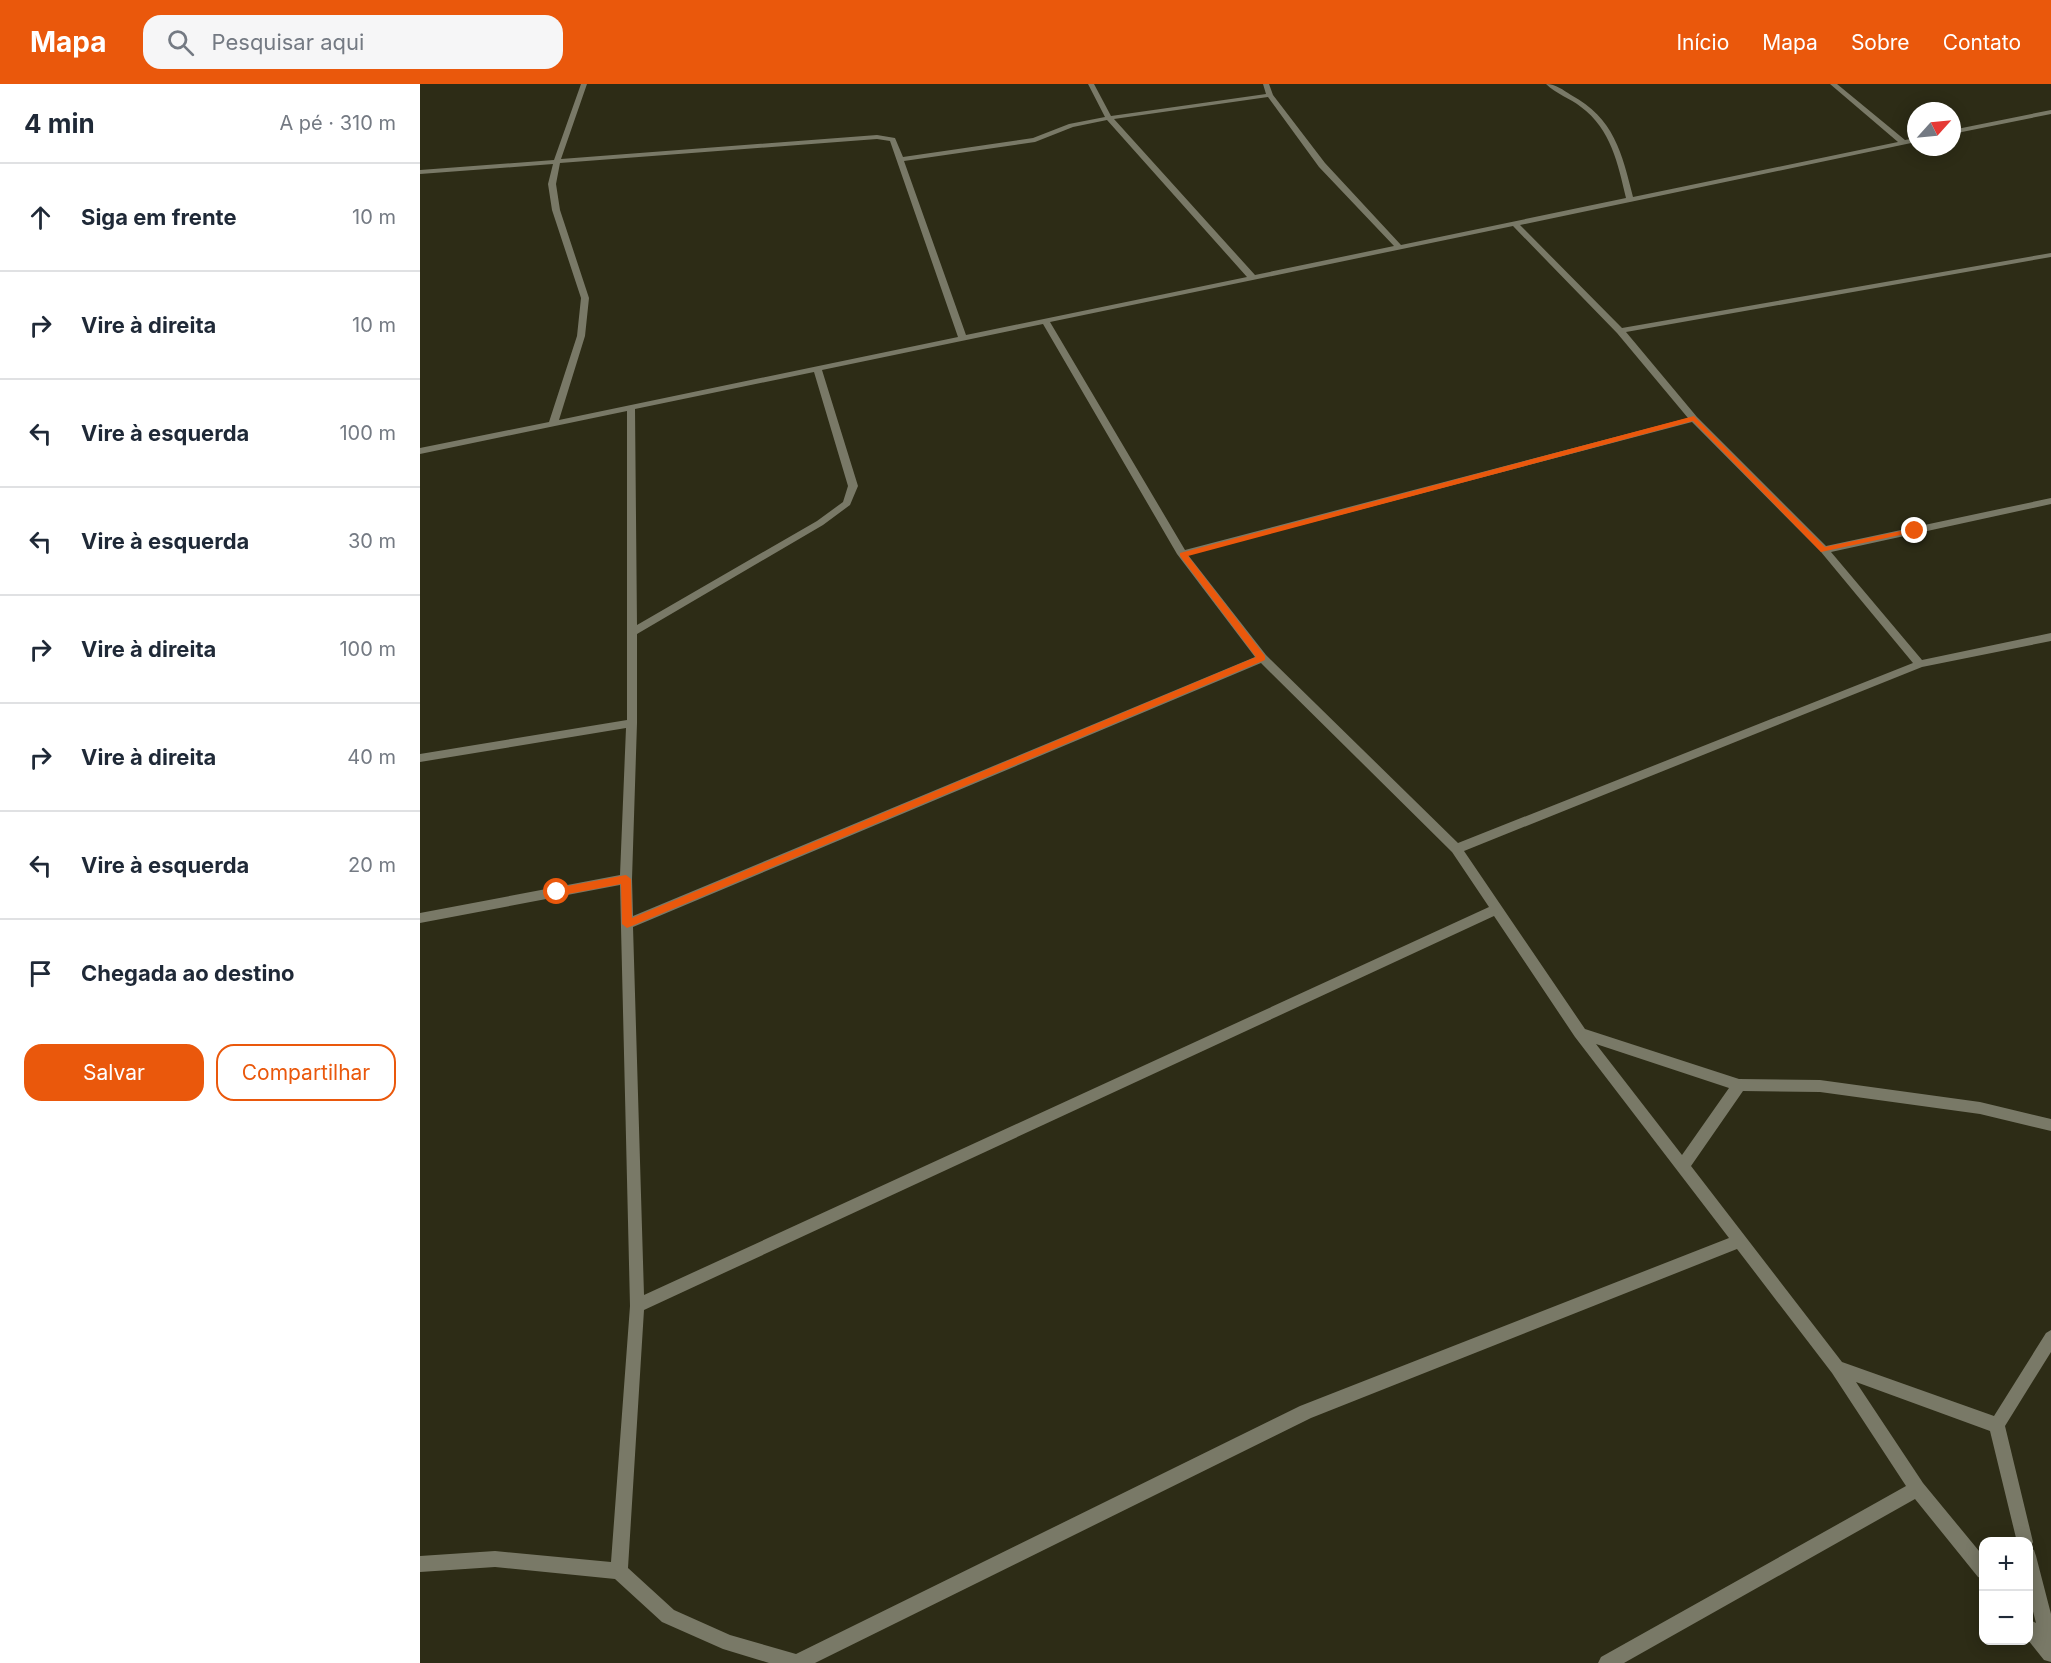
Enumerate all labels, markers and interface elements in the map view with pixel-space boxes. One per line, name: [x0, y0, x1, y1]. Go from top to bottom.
search box: [143, 15, 563, 69]
text: Mapa: [30, 25, 107, 59]
icon: search: [164, 26, 197, 59]
text: Pesquisar aqui: [212, 29, 364, 55]
text: Início: [1676, 30, 1729, 55]
text: Mapa: [1762, 30, 1818, 55]
text: Sobre: [1851, 30, 1910, 55]
text: Contato: [1943, 30, 2021, 55]
north arrow: [1907, 102, 1961, 156]
text: 4 min: [24, 108, 95, 139]
text: A pé · 310 m: [279, 111, 396, 135]
icon: ahead: [24, 201, 57, 234]
text: Siga em frente: [81, 204, 237, 230]
text: 10 m: [352, 205, 396, 229]
icon: right: [24, 309, 57, 342]
text: Vire à direita: [81, 312, 216, 338]
text: 10 m: [352, 313, 396, 337]
icon: left: [24, 417, 57, 450]
text: Vire à esquerda: [81, 420, 249, 446]
text: 100 m: [339, 421, 396, 445]
route end: [1901, 517, 1927, 543]
icon: left: [24, 525, 57, 558]
text: Vire à esquerda: [81, 528, 249, 554]
text: 30 m: [348, 529, 396, 553]
icon: right: [24, 633, 57, 666]
text: Vire à direita: [81, 636, 216, 662]
text: 100 m: [339, 637, 396, 661]
icon: right: [24, 741, 57, 774]
text: Vire à direita: [81, 744, 216, 770]
text: 40 m: [347, 745, 396, 769]
icon: left: [24, 849, 57, 882]
text: Vire à esquerda: [81, 852, 249, 878]
text: 20 m: [348, 853, 396, 877]
route start: [543, 878, 569, 904]
icon: arrive: [24, 957, 57, 990]
text: Chegada ao destino: [81, 960, 295, 986]
button: Salvar: [24, 1044, 204, 1101]
button: Compartilhar: [216, 1044, 396, 1101]
map controls: [1979, 1537, 2033, 1645]
button: +: [1979, 1537, 2033, 1591]
button: −: [1979, 1591, 2033, 1645]

